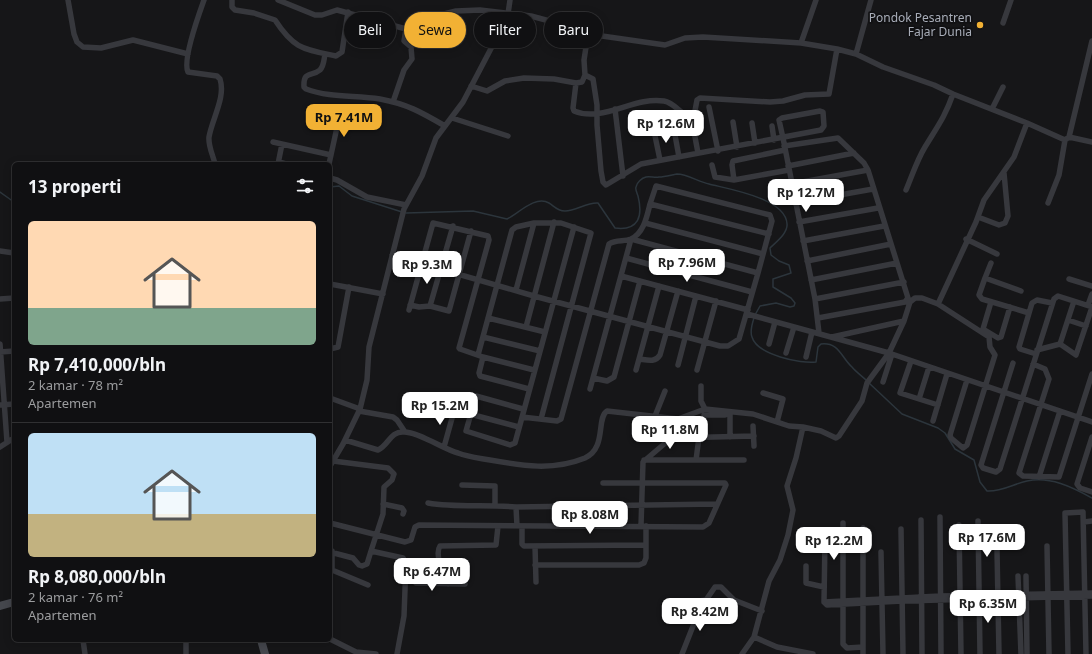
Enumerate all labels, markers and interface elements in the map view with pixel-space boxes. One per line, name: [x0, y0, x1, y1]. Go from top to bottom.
place label: Pondok Pesantren Fajar Dunia: [869, 9, 972, 40]
chip: Beli: [344, 12, 396, 48]
chip: Sewa: [404, 12, 466, 48]
chip: Filter: [474, 12, 536, 48]
chip: Baru: [544, 12, 603, 48]
marker: Pondok Pesantren Fajar Dunia: [975, 20, 985, 30]
pin: Rp 7.41M: [303, 104, 385, 138]
text: Rp 7.41M: [315, 108, 373, 126]
pin: Rp 12.6M: [625, 110, 707, 144]
text: Rp 12.6M: [637, 114, 695, 132]
text: 13 properti: [28, 175, 121, 198]
icon: filters: [294, 175, 316, 197]
pin: Rp 12.7M: [765, 179, 847, 213]
text: Rp 12.7M: [777, 183, 835, 201]
icon: home: [136, 247, 208, 319]
pin: Rp 7.96M: [646, 249, 728, 283]
pin: Rp 9.3M: [390, 251, 464, 285]
text: Rp 7.96M: [658, 253, 716, 271]
text: Rp 9.3M: [402, 255, 452, 273]
text: Rp 7,410,000/bln: [28, 353, 166, 376]
text: 2 kamar · 78 m²: [28, 376, 123, 394]
pin: Rp 15.2M: [399, 392, 481, 426]
text: Apartemen: [28, 394, 97, 412]
text: Rp 15.2M: [411, 396, 469, 414]
pin: Rp 11.8M: [629, 416, 711, 450]
text: Rp 11.8M: [641, 420, 699, 438]
icon: home: [136, 459, 208, 531]
pin: Rp 8.08M: [549, 501, 631, 535]
text: Rp 8.08M: [561, 505, 619, 523]
pin: Rp 17.6M: [946, 524, 1028, 558]
pin: Rp 12.2M: [793, 527, 875, 561]
text: Rp 17.6M: [958, 528, 1016, 546]
text: Rp 12.2M: [805, 531, 863, 549]
pin: Rp 6.47M: [391, 558, 473, 592]
text: Rp 6.47M: [403, 562, 461, 580]
text: Rp 8,080,000/bln: [28, 565, 166, 588]
text: 2 kamar · 76 m²: [28, 588, 123, 606]
pin: Rp 6.35M: [947, 590, 1029, 624]
text: Rp 6.35M: [959, 594, 1017, 612]
pin: Rp 8.42M: [659, 598, 741, 632]
text: Rp 8.42M: [671, 602, 729, 620]
text: Apartemen: [28, 606, 97, 624]

